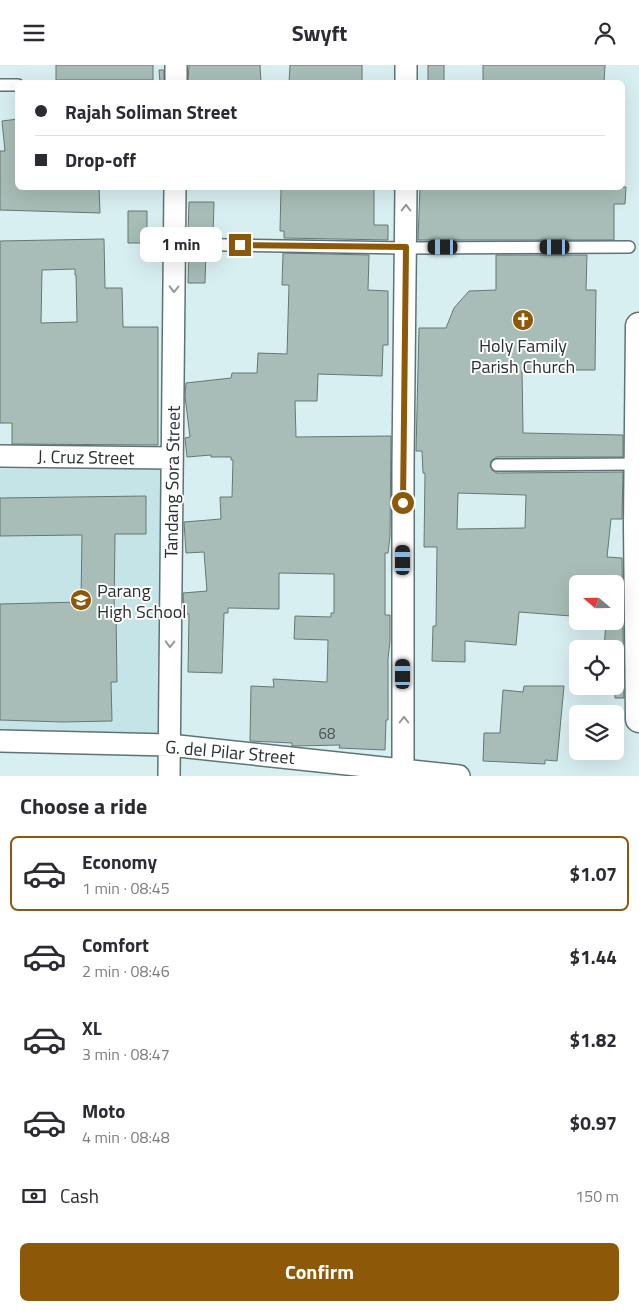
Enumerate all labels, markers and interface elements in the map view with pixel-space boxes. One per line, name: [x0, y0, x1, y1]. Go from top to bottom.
text: Swyft: [292, 16, 347, 50]
icon: menu: [20, 19, 48, 47]
icon: person: [591, 19, 619, 47]
text: Rajah Soliman Street: [65, 97, 237, 126]
text: Drop-off: [65, 145, 136, 174]
one-way arrow: [401, 204, 411, 212]
callout: 1 min: [140, 227, 222, 263]
text: 1 min: [162, 232, 200, 256]
route end: [229, 234, 251, 256]
car: [428, 240, 458, 255]
car: [540, 240, 570, 255]
one-way arrow: [169, 285, 179, 293]
church icon: Holy Family Parish Church: [511, 308, 535, 332]
place label: Holy Family Parish Church: [471, 332, 575, 380]
street label: Tandang Sora Street: [157, 405, 187, 559]
street label: J. Cruz Street: [37, 443, 135, 471]
route start: [392, 492, 414, 514]
car: [395, 545, 410, 575]
north arrow: [569, 575, 624, 630]
map controls: [569, 575, 624, 760]
place label: Parang High School: [97, 577, 186, 625]
school or university icon: Parang High School: [69, 588, 93, 612]
one-way arrow: [165, 640, 175, 648]
button: locate: [569, 640, 624, 695]
car: [395, 659, 410, 689]
button: layers: [569, 705, 624, 760]
one-way arrow: [398, 716, 409, 724]
house number: 68: [319, 722, 335, 745]
street label: G. del Pilar Street: [164, 733, 297, 771]
text: Choose a ride: [20, 789, 147, 823]
text: Economy: [82, 847, 157, 876]
icon: car: [22, 851, 67, 896]
text: $1.07: [570, 859, 617, 888]
text: 1 min · 08:45: [82, 876, 170, 900]
text: Comfort: [82, 930, 149, 959]
icon: car: [22, 934, 67, 979]
text: $1.44: [570, 942, 617, 971]
text: 2 min · 08:46: [82, 959, 170, 983]
text: XL: [82, 1013, 102, 1042]
icon: car: [22, 1017, 67, 1062]
text: $1.82: [570, 1025, 617, 1054]
text: 3 min · 08:47: [82, 1042, 170, 1066]
text: Moto: [82, 1096, 125, 1125]
icon: car: [22, 1100, 67, 1145]
text: $0.97: [570, 1108, 617, 1137]
text: 4 min · 08:48: [82, 1125, 170, 1149]
text: Cash: [60, 1181, 99, 1210]
icon: cash: [20, 1182, 48, 1210]
text: 150 m: [575, 1184, 619, 1208]
button: Confirm: [20, 1243, 619, 1301]

